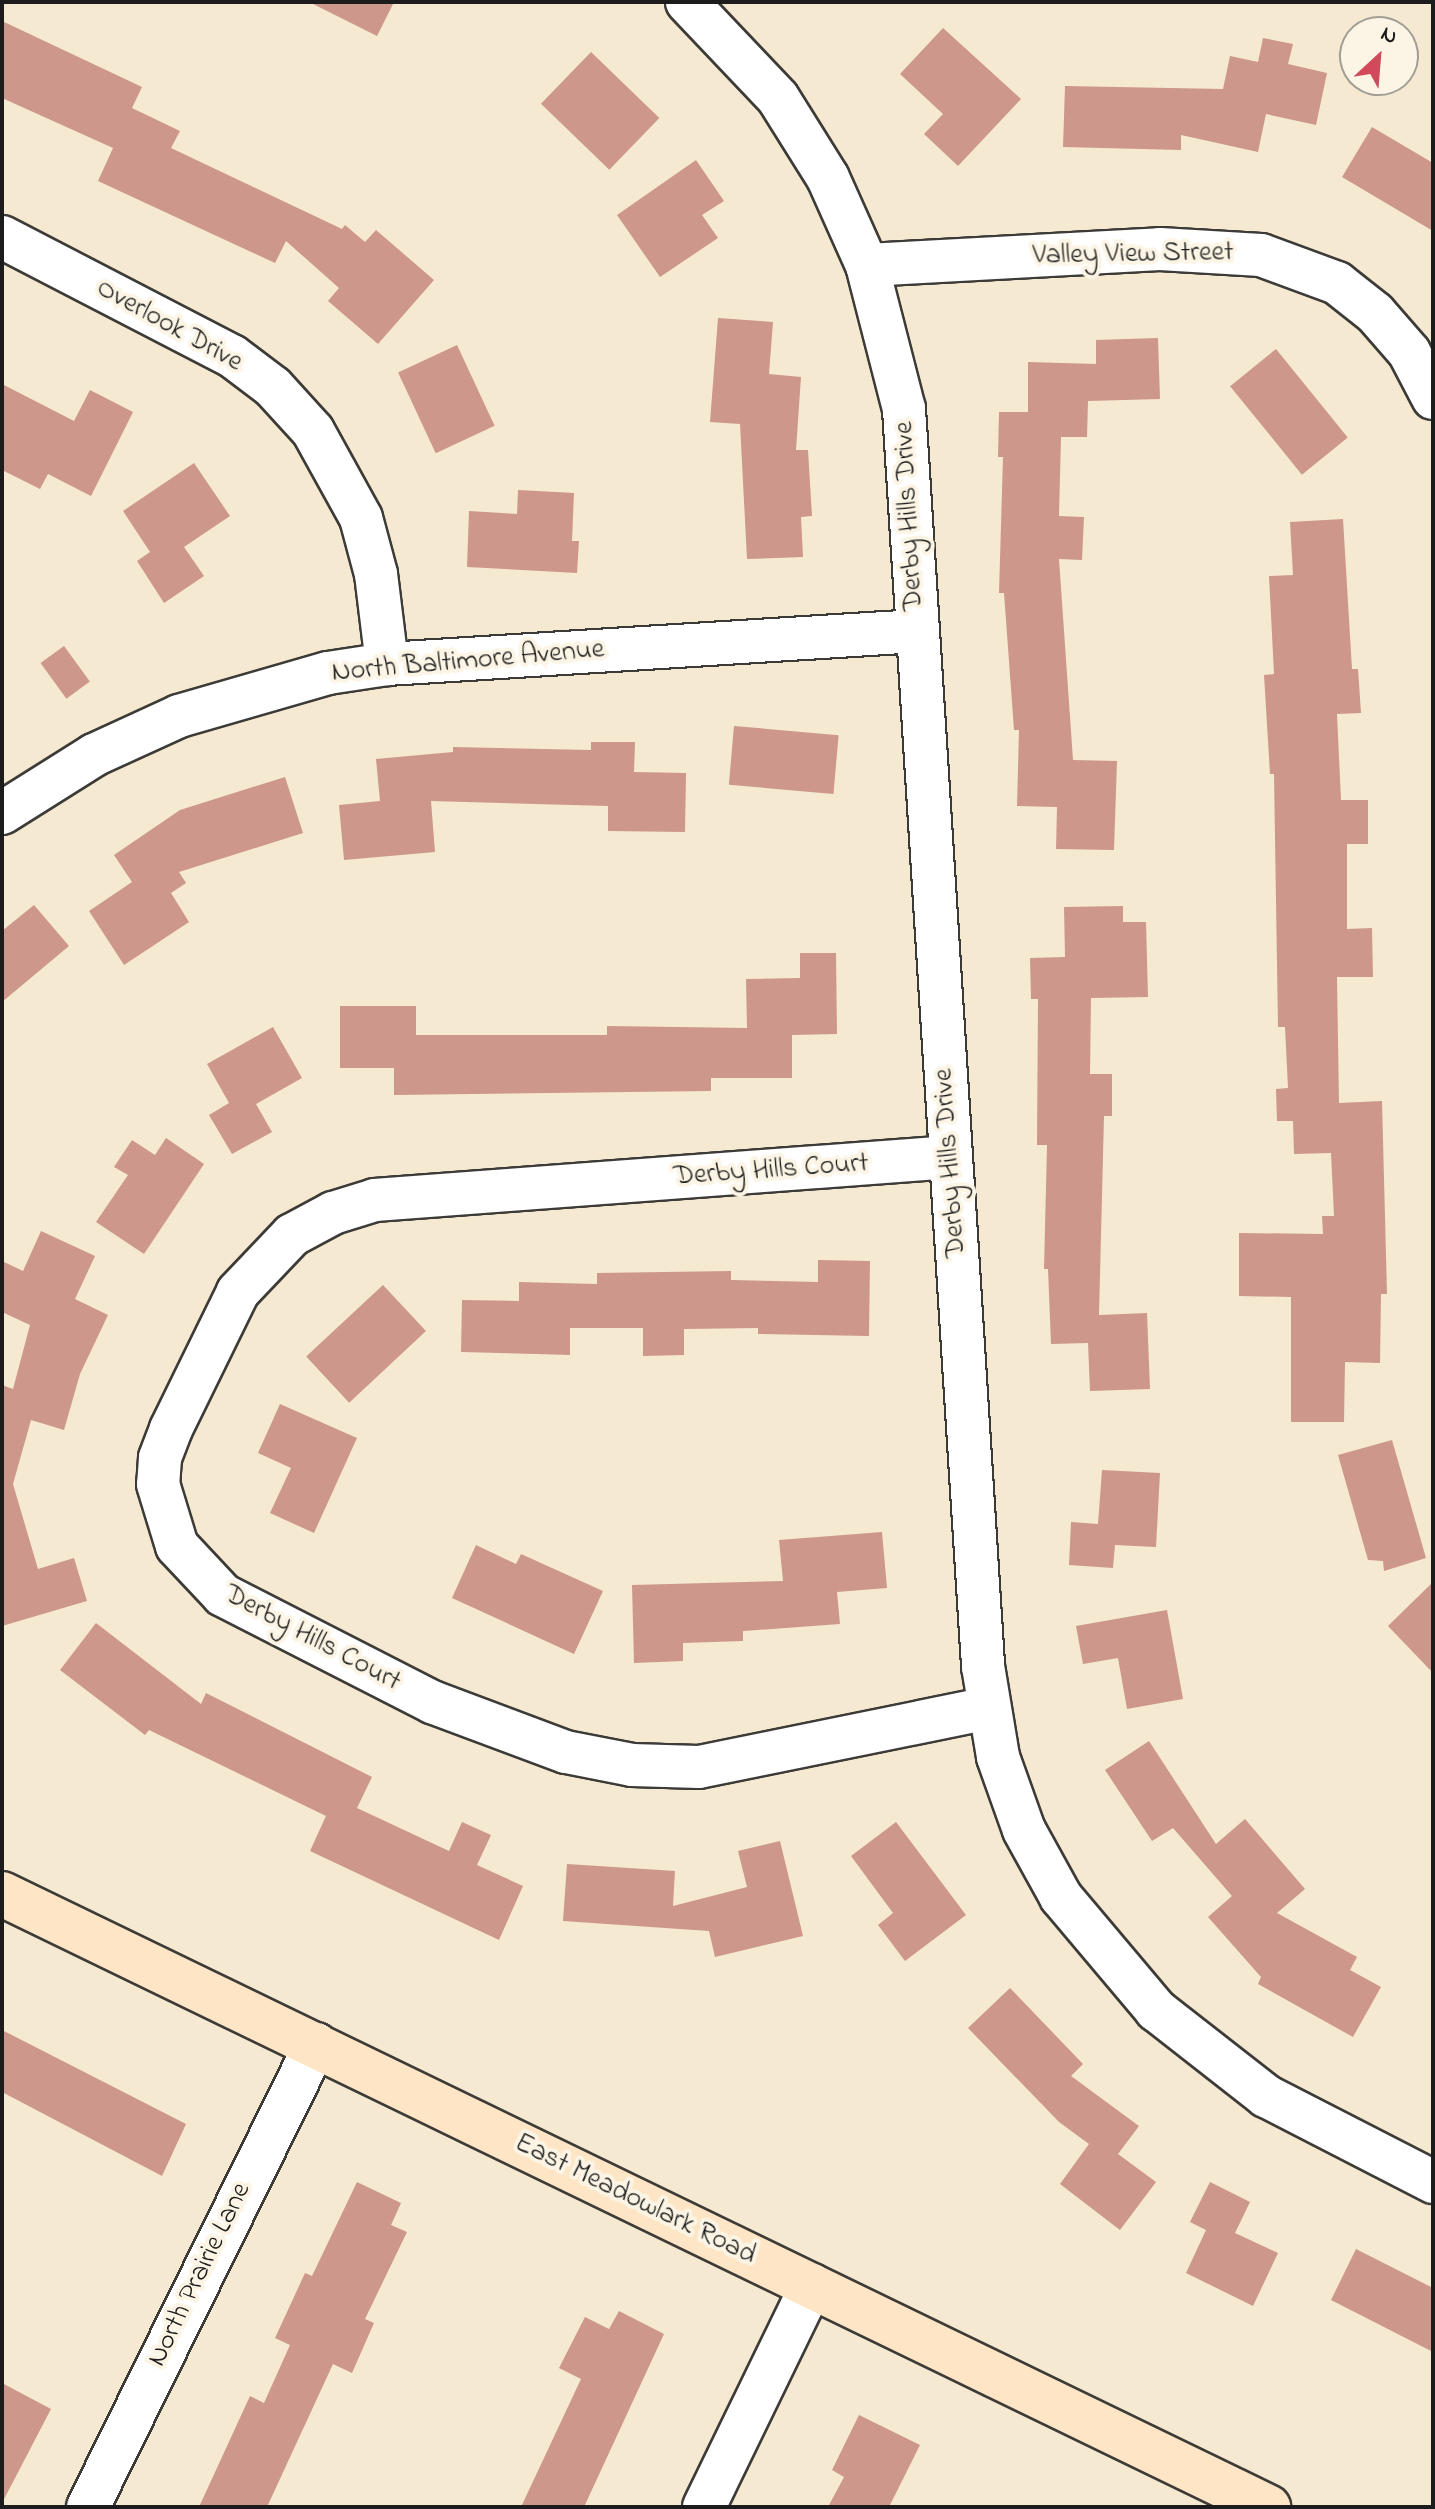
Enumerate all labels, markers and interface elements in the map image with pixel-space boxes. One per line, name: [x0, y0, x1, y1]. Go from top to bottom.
north arrow: [1339, 16, 1419, 96]
text: N: [1375, 19, 1402, 54]
street label: Valley View Street: [1032, 236, 1234, 274]
street label: Overlook Drive: [90, 272, 248, 380]
street label: Derby Hills Drive: [888, 420, 932, 612]
street label: North Baltimore Avenue: [330, 633, 606, 691]
street label: Derby Hills Drive: [928, 1067, 974, 1259]
street label: Derby Hills Court: [673, 1147, 869, 1195]
street label: Derby Hills Court: [218, 1578, 406, 1700]
street label: East Meadowlark Road: [509, 2127, 761, 2273]
street label: North Prairie Lane: [141, 2178, 259, 2372]

